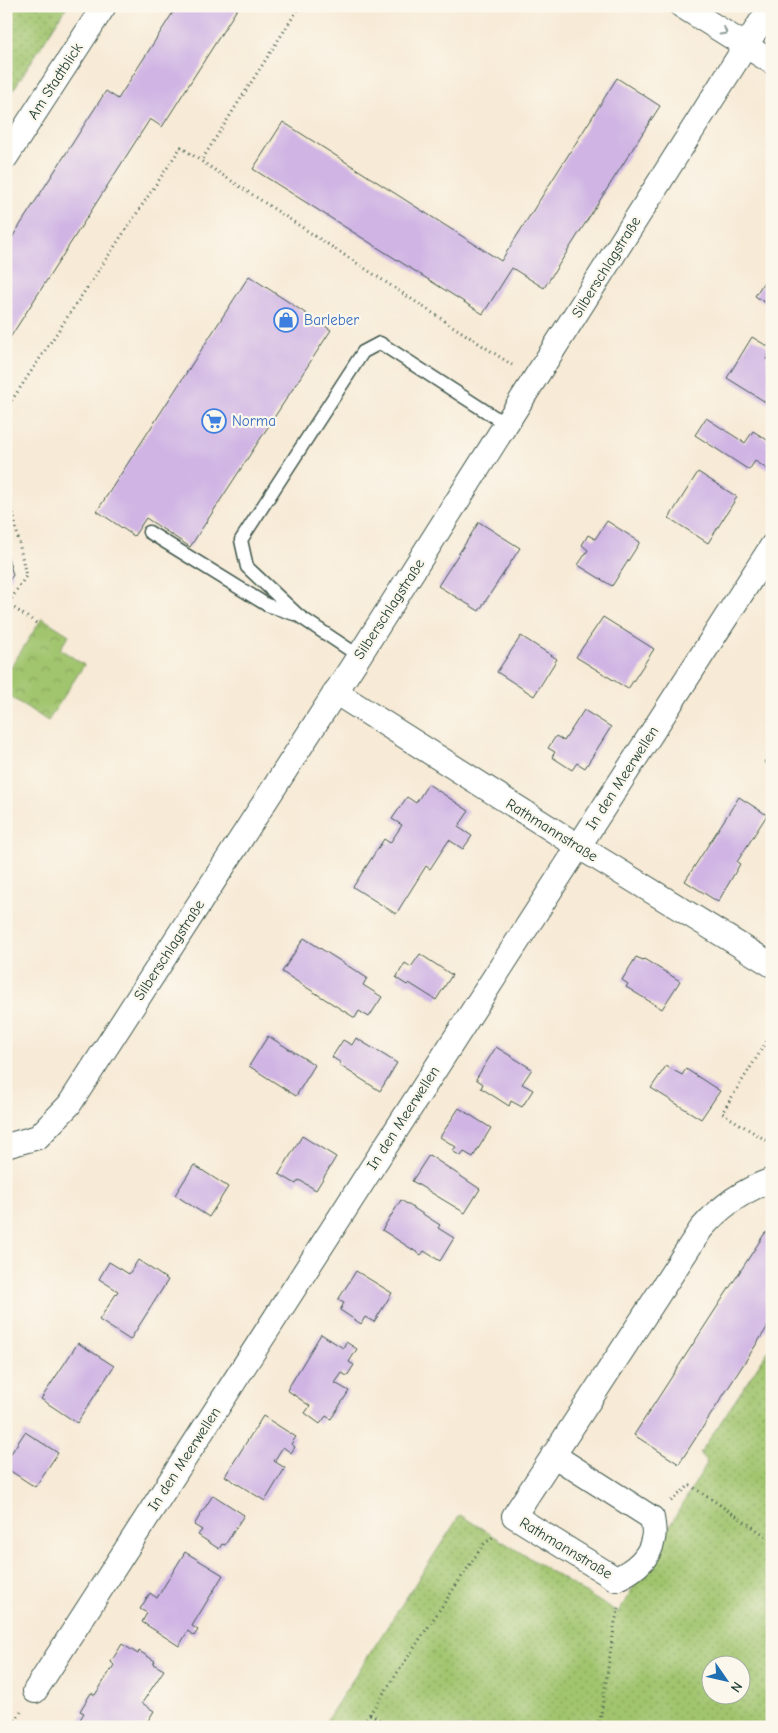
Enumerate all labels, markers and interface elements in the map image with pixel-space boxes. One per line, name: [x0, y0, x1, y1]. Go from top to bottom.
one-way arrow: [718, 26, 727, 36]
street label: Am Stadtblick: [24, 39, 87, 123]
street label: Silberschlagstraße: [568, 213, 645, 321]
shop icon: Barleber: [273, 307, 299, 333]
place label: Barleber: [304, 311, 359, 329]
supermarket icon: Norma: [201, 408, 227, 434]
place label: Norma: [232, 412, 276, 430]
street label: Silberschlagstraße: [350, 555, 428, 663]
street label: In den Meerwellen: [582, 723, 662, 833]
street label: Rathmannstraße: [503, 795, 602, 866]
street label: Silberschlagstraße: [130, 896, 208, 1004]
street label: In den Meerwellen: [363, 1063, 443, 1173]
street label: In den Meerwellen: [144, 1404, 224, 1514]
street label: Rathmannstraße: [516, 1513, 616, 1583]
north arrow: [700, 1656, 750, 1706]
text: N: [727, 1678, 746, 1696]

